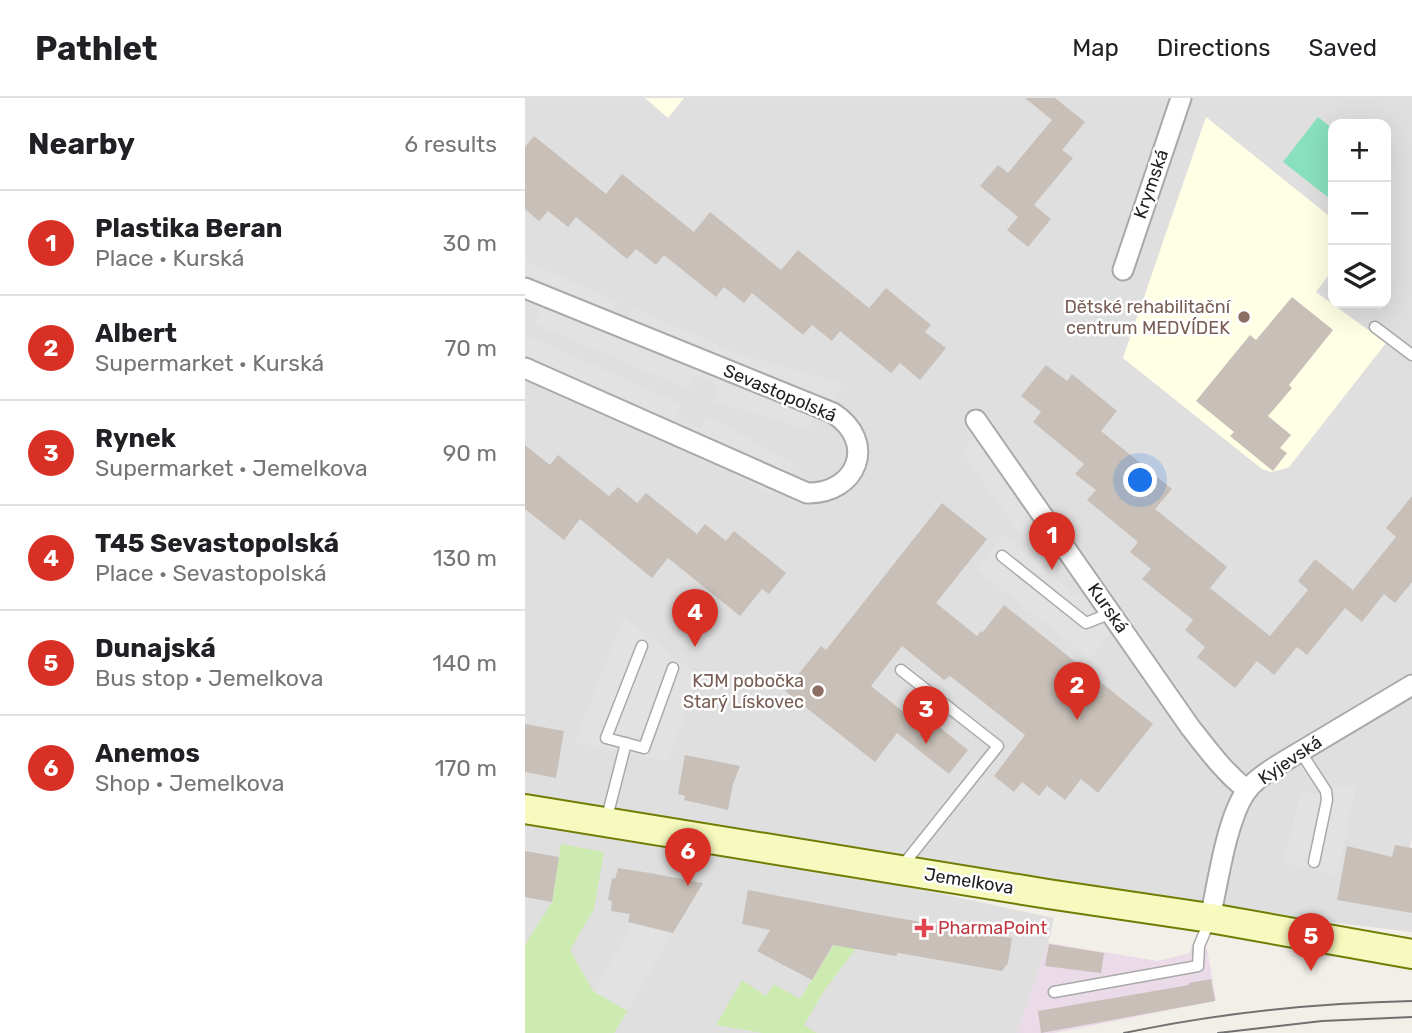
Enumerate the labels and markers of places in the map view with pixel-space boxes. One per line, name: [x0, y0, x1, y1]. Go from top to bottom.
place label: Dětské rehabilitační centrum MEDVÍDEK: [1064, 296, 1232, 339]
marker: Dětské rehabilitační centrum MEDVÍDEK: [1236, 309, 1252, 325]
pin: 1: [1029, 512, 1075, 570]
pin: 4: [672, 589, 718, 647]
pin: 2: [1054, 662, 1100, 720]
place label: KJM pobočka Starý Lískovec: [683, 670, 804, 713]
marker: KJM pobočka Starý Lískovec: [810, 683, 826, 699]
pin: 3: [903, 686, 949, 744]
pin: 6: [665, 828, 711, 886]
pin: 5: [1288, 913, 1334, 971]
place label: PharmaPoint: [938, 917, 1047, 939]
marker: PharmaPoint: [916, 920, 932, 936]

